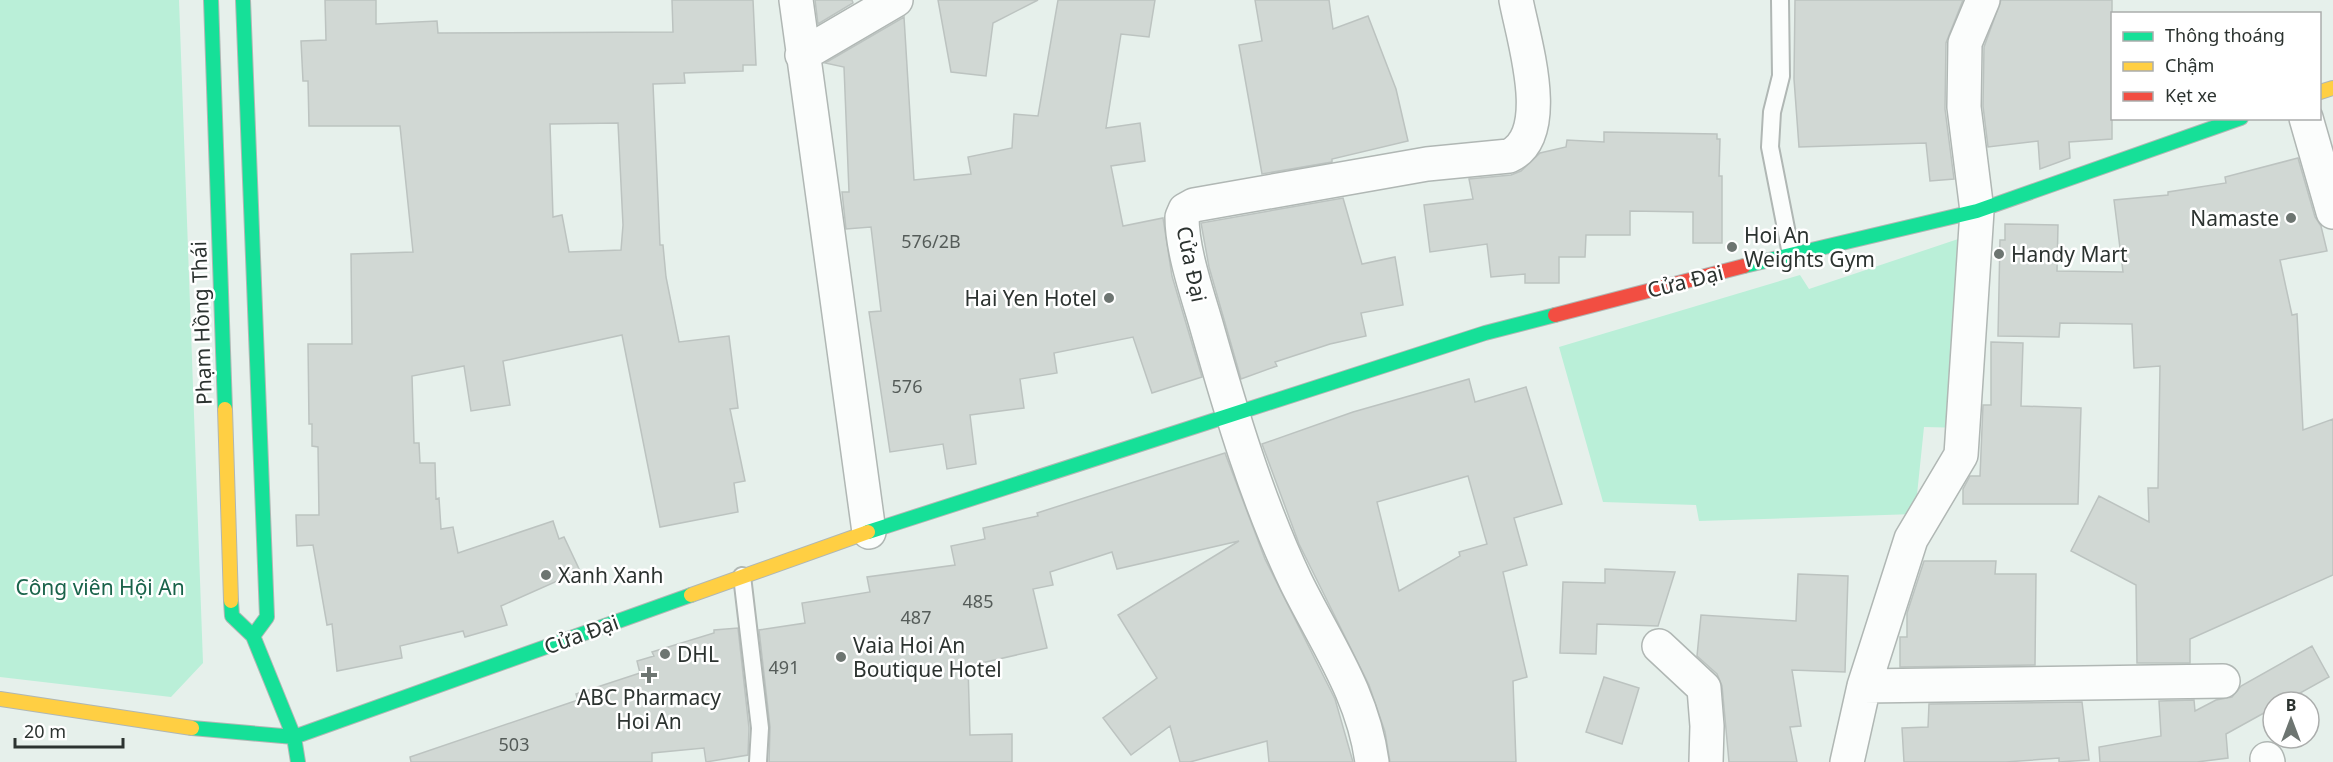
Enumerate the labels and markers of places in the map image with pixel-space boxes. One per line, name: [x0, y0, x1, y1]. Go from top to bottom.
place label: Namaste: [2190, 204, 2279, 232]
marker: Namaste: [2284, 211, 2298, 225]
place label: Hoi An Weights Gym: [1744, 221, 1875, 273]
marker: Hoi An Weights Gym: [1725, 240, 1739, 254]
place label: Handy Mart: [2011, 240, 2128, 268]
marker: Handy Mart: [1992, 247, 2006, 261]
place label: Hai Yen Hotel: [965, 284, 1097, 312]
marker: Hai Yen Hotel: [1102, 291, 1116, 305]
place label: Xanh Xanh: [558, 561, 664, 589]
marker: Xanh Xanh: [539, 568, 553, 582]
place label: Vaia Hoi An Boutique Hotel: [853, 631, 1002, 683]
place label: DHL: [677, 640, 719, 668]
marker: DHL: [658, 647, 672, 661]
marker: Vaia Hoi An Boutique Hotel: [834, 650, 848, 664]
marker: ABC Pharmacy Hoi An: [642, 668, 656, 682]
place label: ABC Pharmacy Hoi An: [577, 683, 721, 735]

